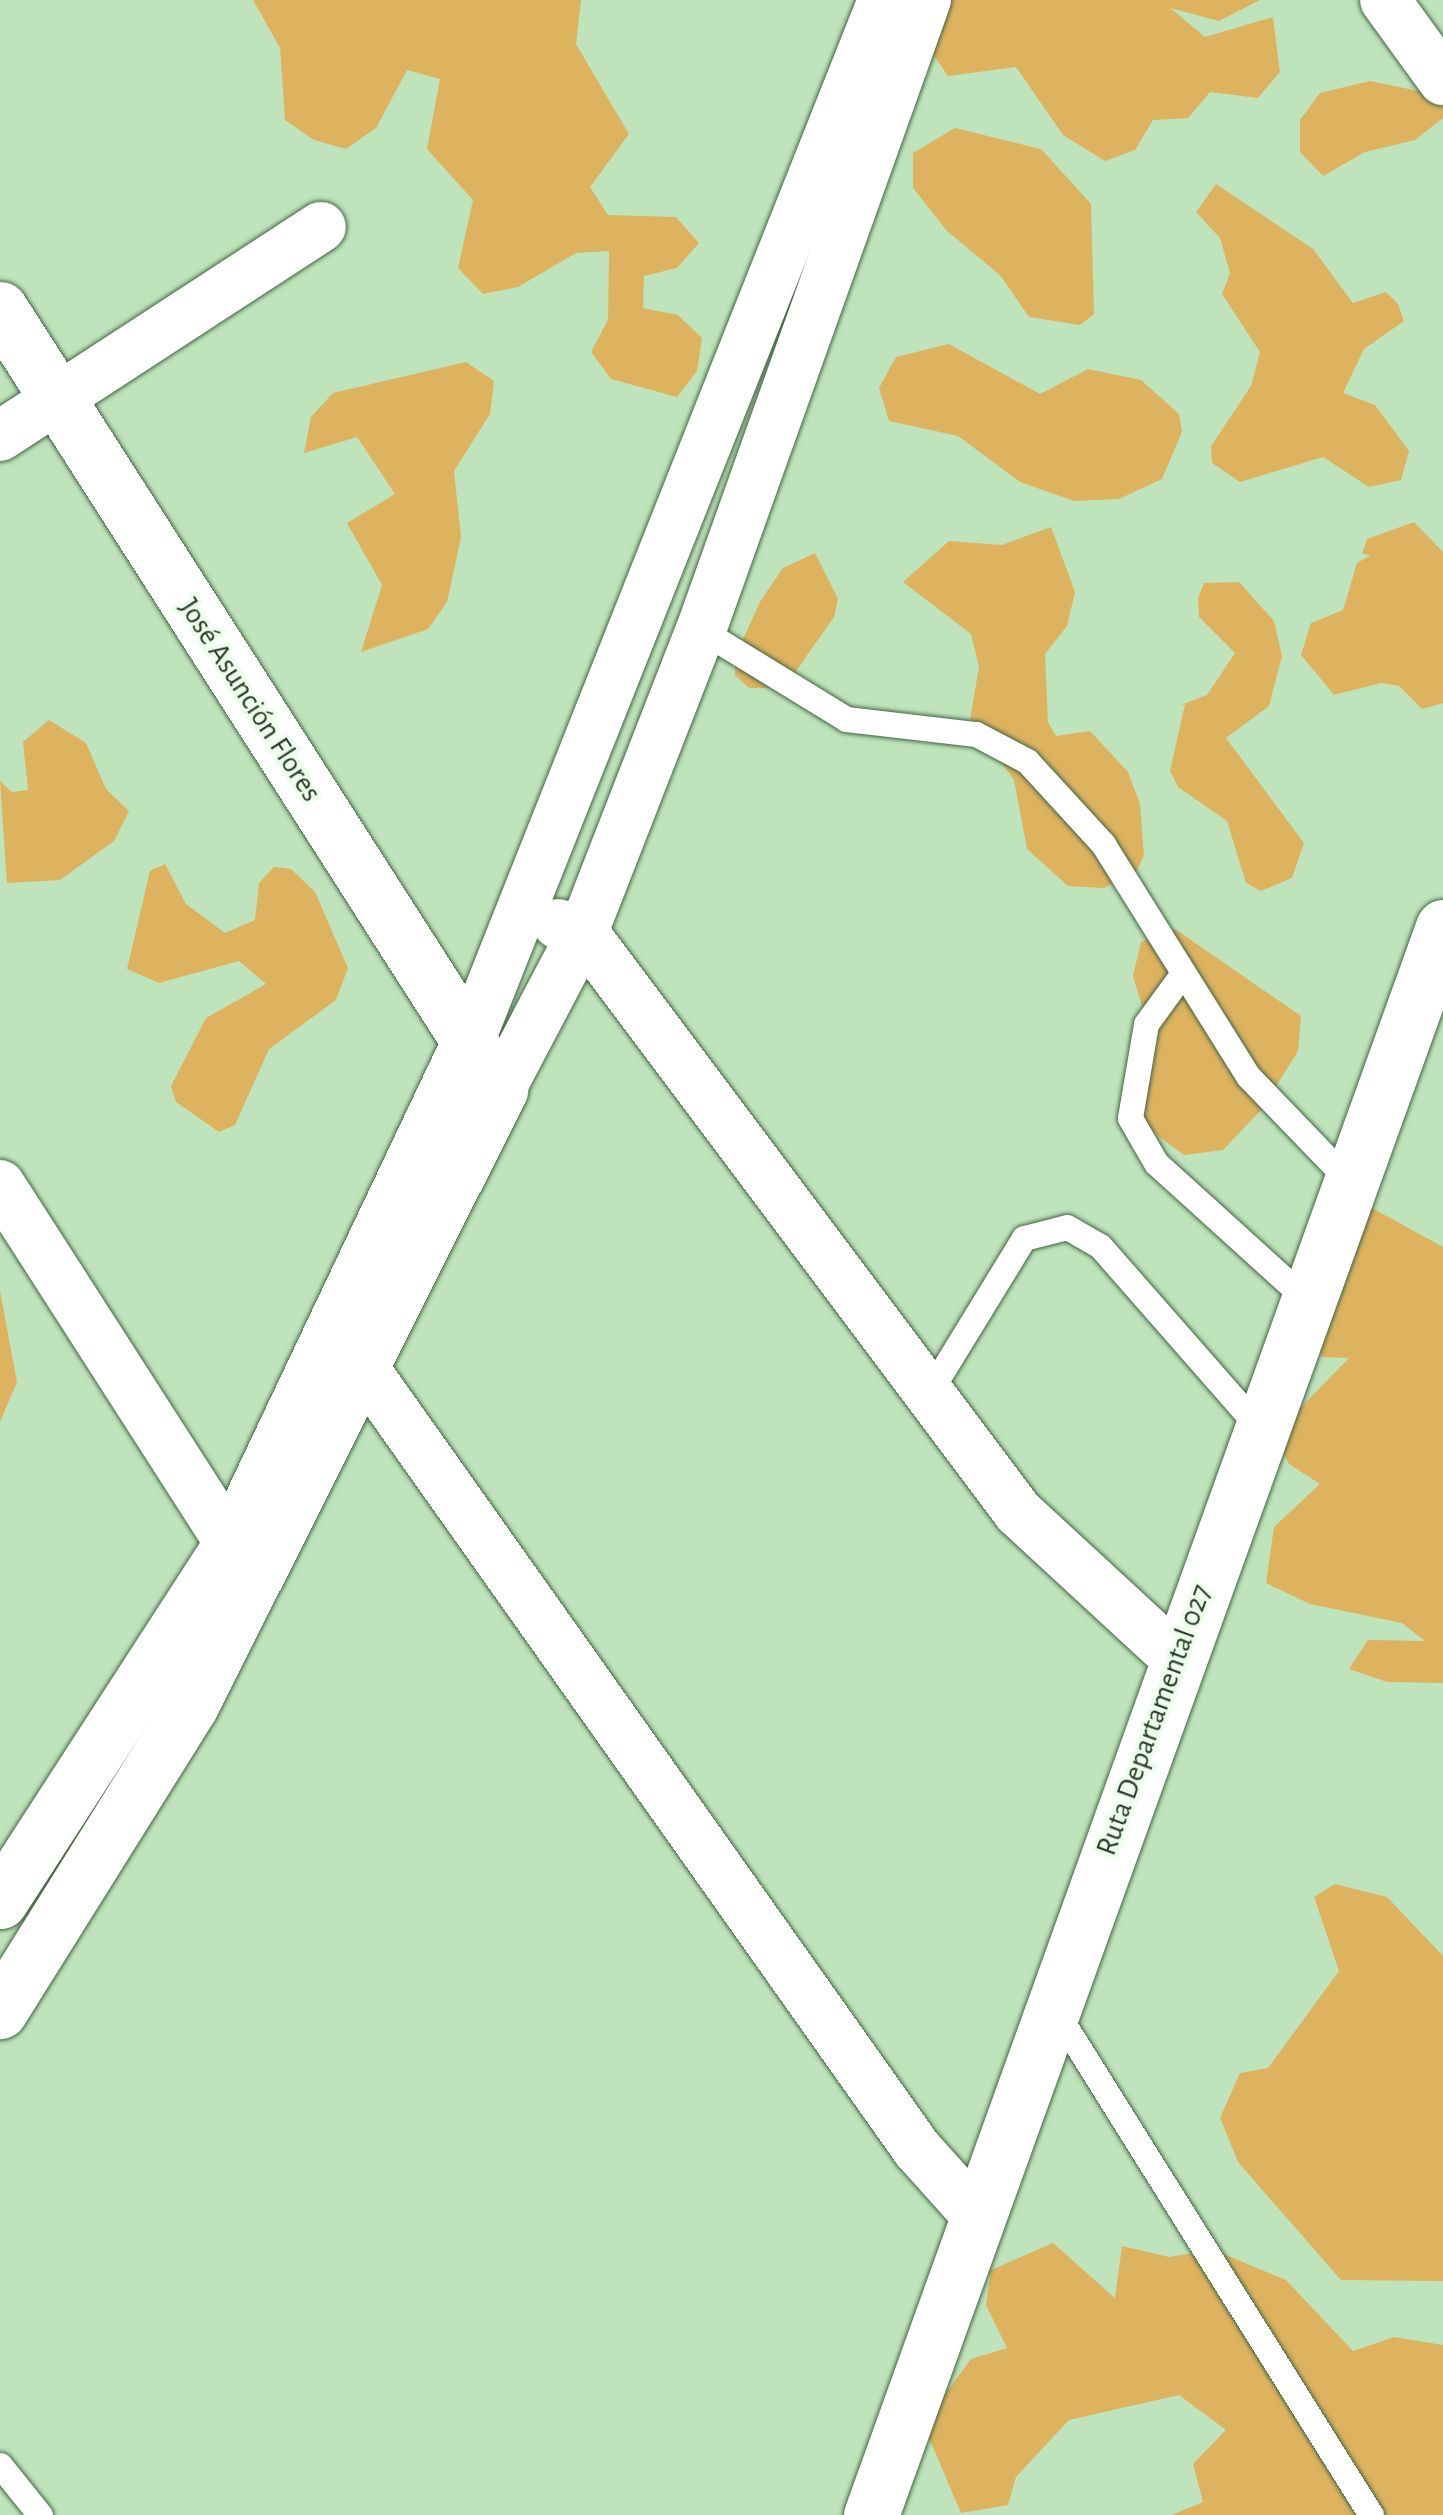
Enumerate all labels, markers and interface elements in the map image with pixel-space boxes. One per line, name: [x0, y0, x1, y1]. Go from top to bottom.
street label: José Asunción Flores: [171, 592, 329, 808]
street label: Ruta Departamental 027: [1088, 1580, 1220, 1860]

